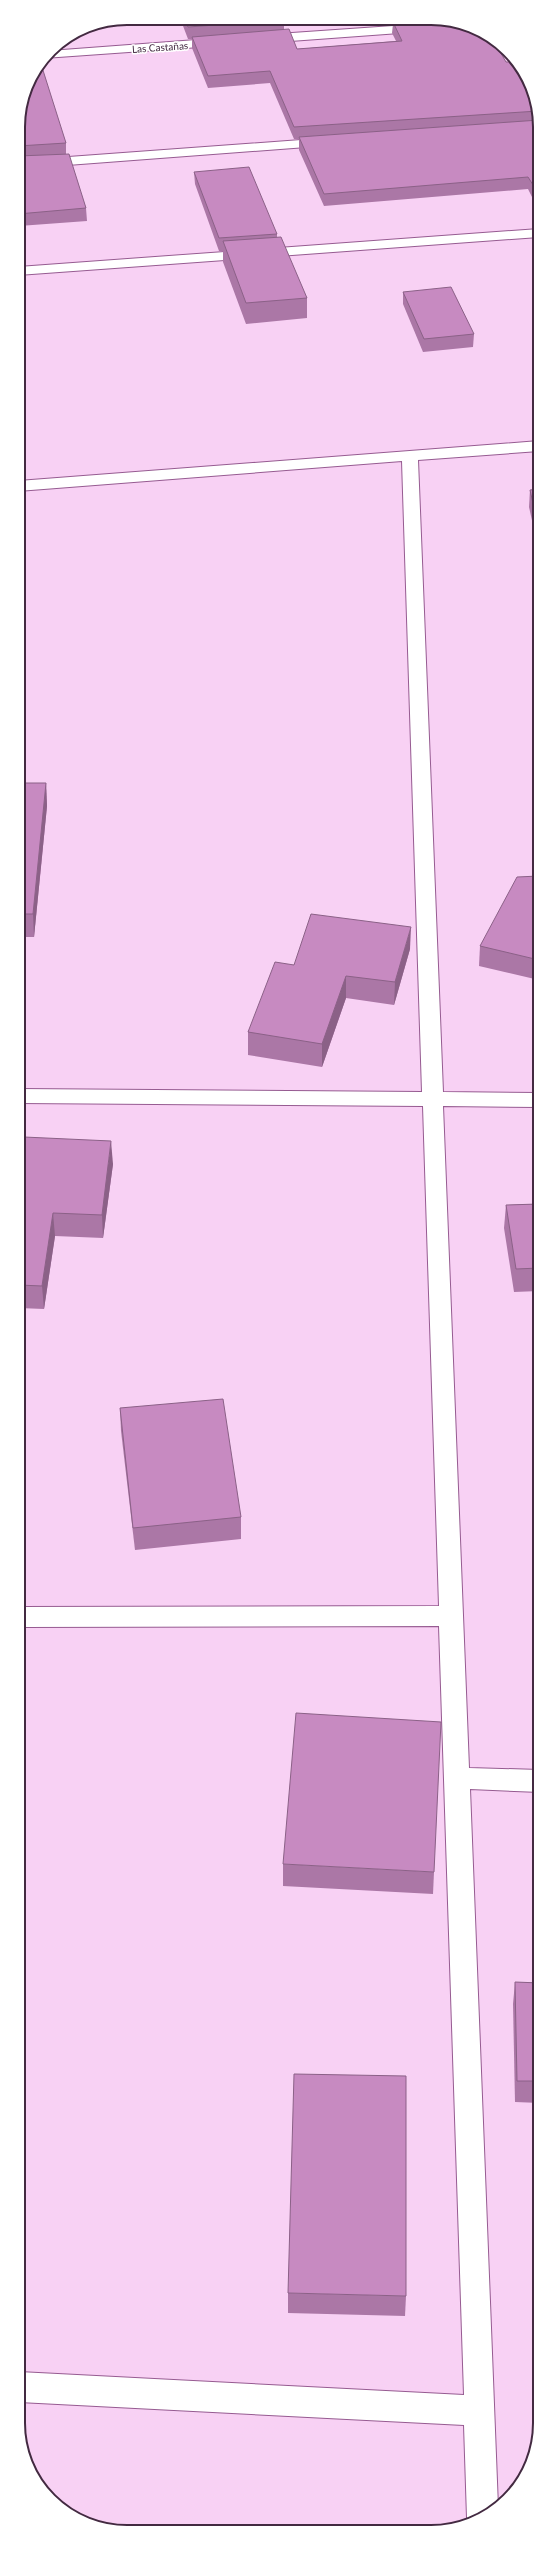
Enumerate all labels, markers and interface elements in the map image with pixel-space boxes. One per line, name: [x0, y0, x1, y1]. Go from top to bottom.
street label: Las Castañas: [131, 39, 189, 55]

